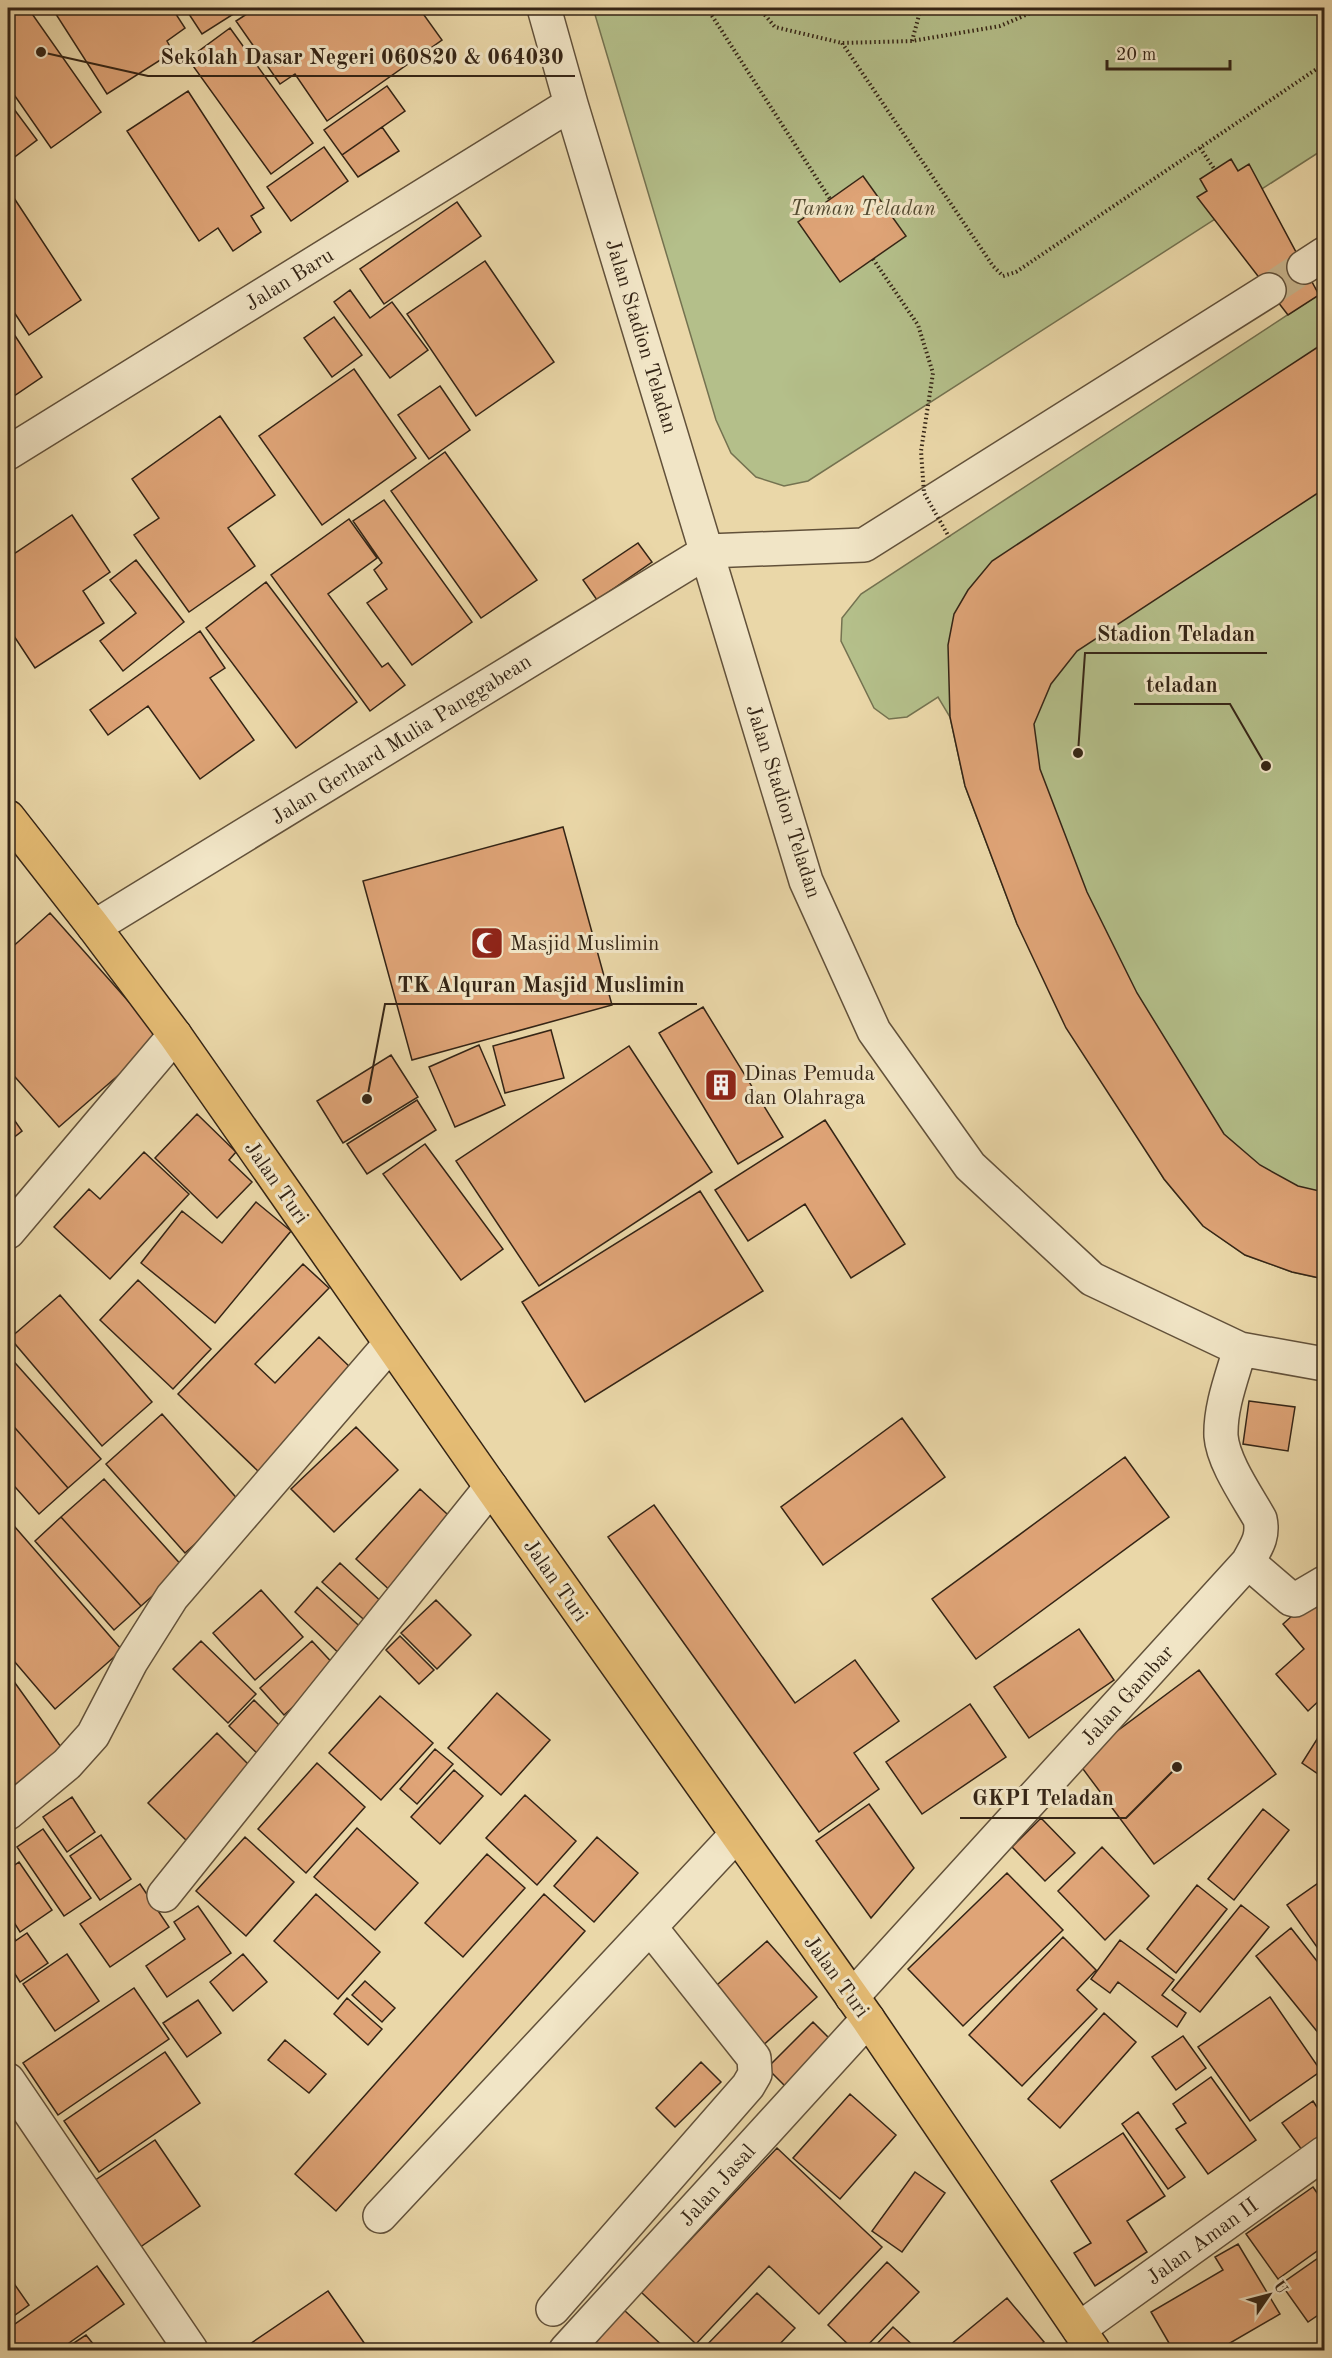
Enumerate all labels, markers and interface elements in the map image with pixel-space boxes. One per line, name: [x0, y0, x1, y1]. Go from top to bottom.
scale bar: [1107, 33, 1230, 71]
callout: Sekolah Dasar Negeri 060820 & 064030: [148, 36, 575, 76]
text: 20 m: [1116, 46, 1156, 64]
text: Sekolah Dasar Negeri 060820 & 064030: [160, 47, 564, 69]
park label: Taman Teladan: [790, 199, 936, 220]
street label: Jalan Stadion Teladan: [601, 237, 680, 436]
street label: Jalan Baru: [242, 245, 338, 316]
callout: Stadion Teladan: [1085, 613, 1267, 653]
text: Stadion Teladan: [1097, 624, 1255, 646]
street label: Jalan Gerhard Mulia Panggabean: [268, 651, 536, 829]
callout: teladan: [1134, 664, 1230, 704]
text: teladan: [1146, 675, 1218, 697]
street label: Jalan Stadion Teladan: [741, 702, 824, 901]
mosque icon: Masjid Muslimin: [469, 925, 505, 961]
place label: Masjid Muslimin: [510, 934, 659, 955]
callout: TK Alquran Masjid Muslimin: [385, 964, 697, 1004]
text: TK Alquran Masjid Muslimin: [397, 975, 685, 997]
place label: Dinas Pemuda dan Olahraga: [744, 1064, 875, 1109]
building icon: Dinas Pemuda dan Olahraga: [703, 1067, 739, 1103]
street label: Jalan Turi: [240, 1138, 312, 1228]
street label: Jalan Turi: [519, 1536, 591, 1626]
street label: Jalan Gambar: [1078, 1642, 1179, 1750]
callout: GKPI Teladan: [960, 1778, 1126, 1818]
text: GKPI Teladan: [972, 1788, 1114, 1810]
street label: Jalan Turi: [799, 1932, 872, 2022]
street label: Jalan Jasal: [676, 2141, 760, 2231]
street label: Jalan Aman II: [1143, 2195, 1262, 2289]
north arrow: [1239, 2265, 1299, 2325]
text: U: [1269, 2278, 1290, 2298]

